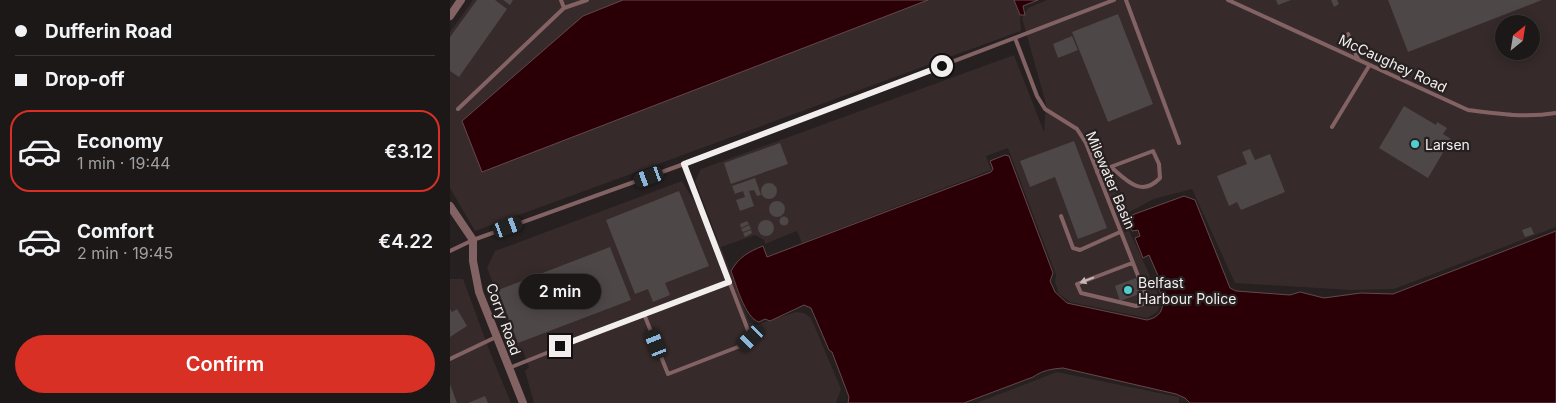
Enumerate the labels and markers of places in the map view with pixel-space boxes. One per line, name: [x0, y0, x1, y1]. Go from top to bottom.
place label: Larsen: [1425, 136, 1470, 153]
marker: Larsen: [1409, 138, 1421, 150]
place label: Belfast Harbour Police: [1138, 274, 1236, 307]
marker: Belfast Harbour Police: [1122, 284, 1134, 296]

